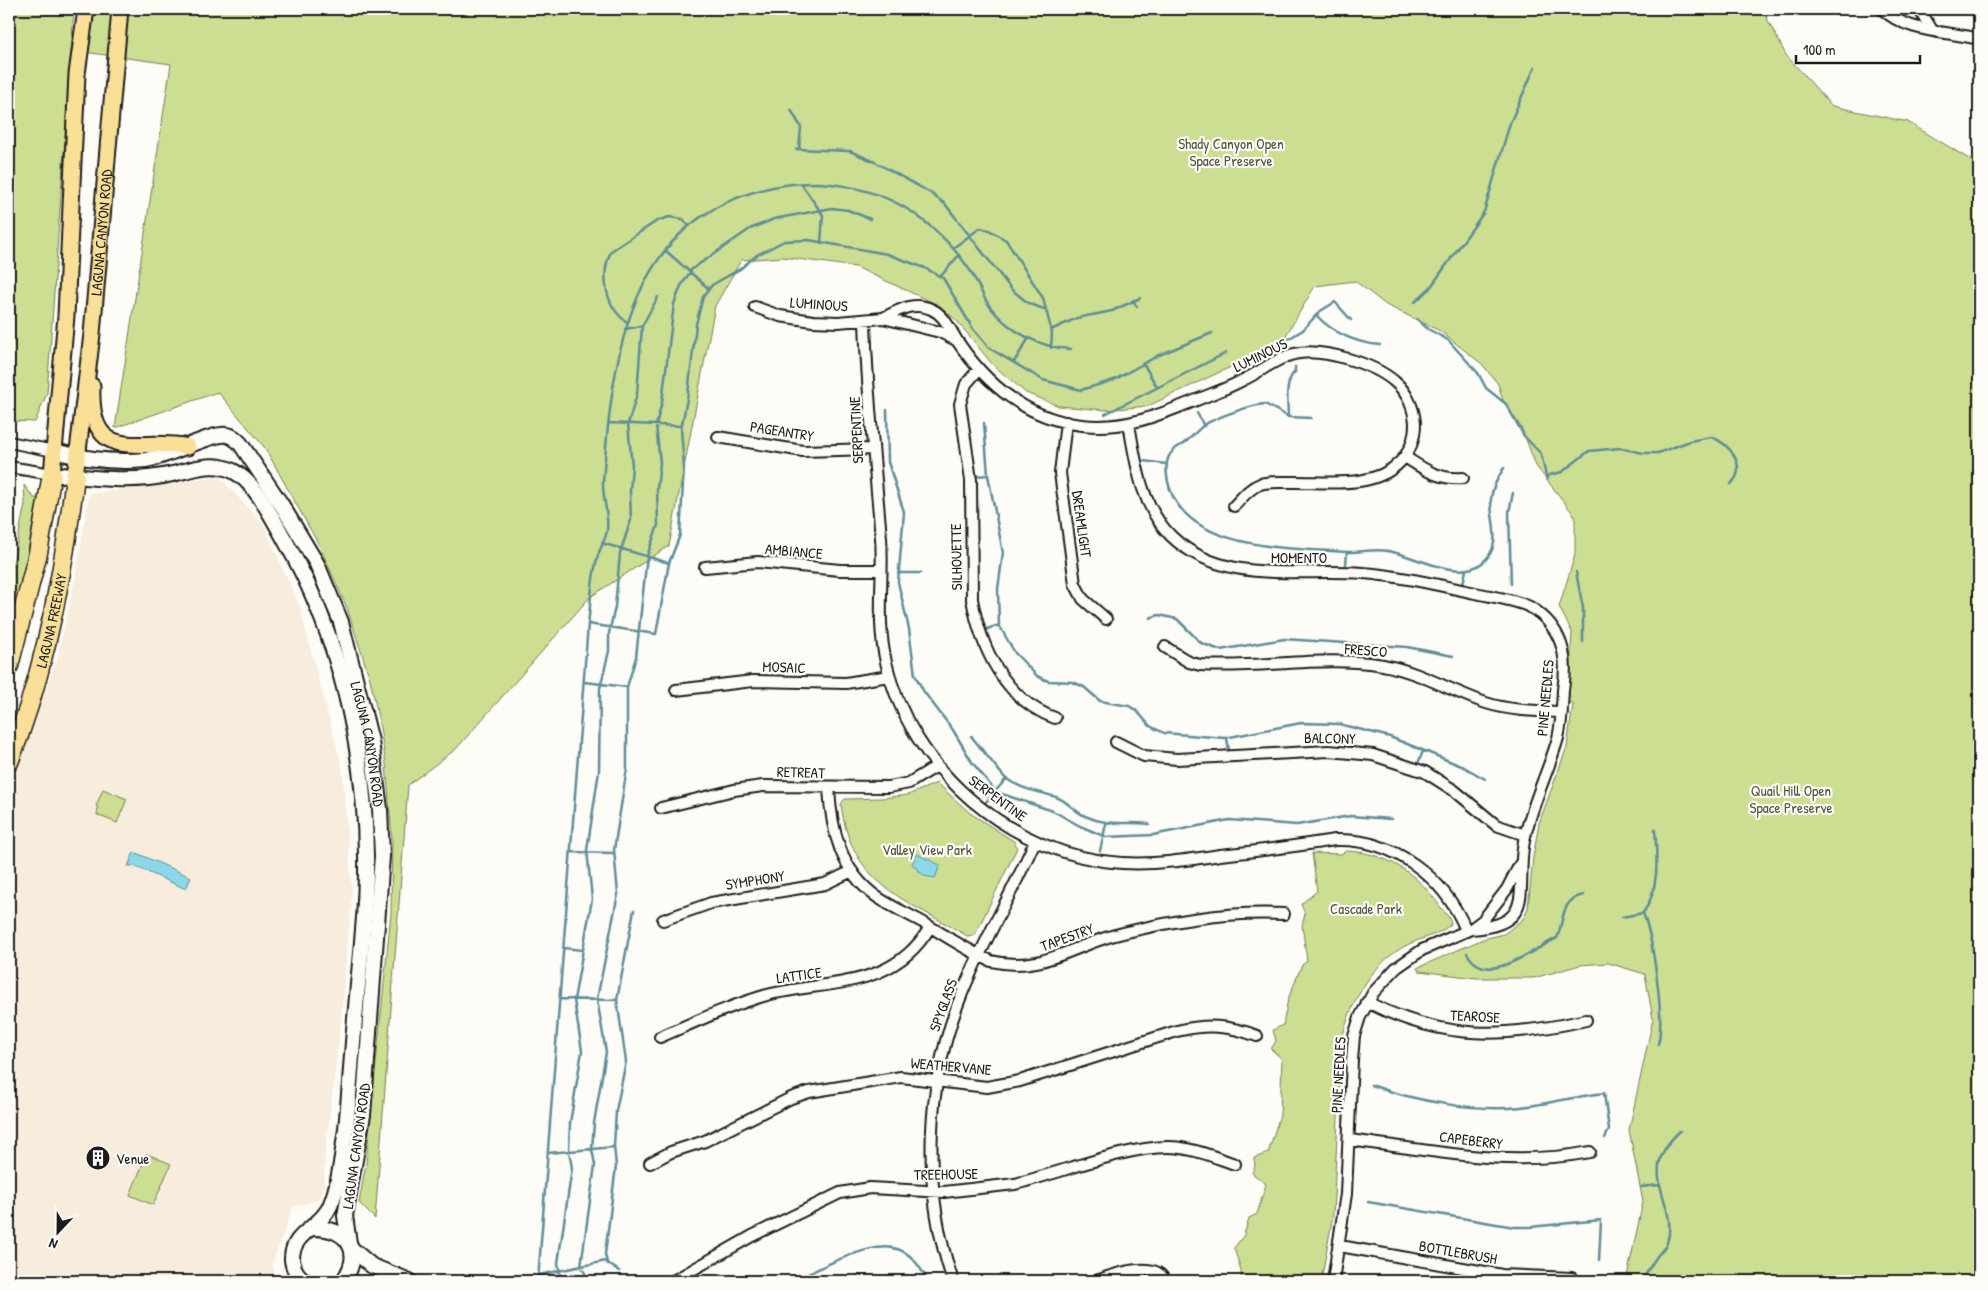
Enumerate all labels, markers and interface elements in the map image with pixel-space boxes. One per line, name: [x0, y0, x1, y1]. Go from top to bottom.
scale bar: [1796, 32, 1919, 64]
text: 100 m: [1803, 39, 1836, 60]
park label: Shady Canyon Open Space Preserve: [1178, 133, 1284, 171]
street label: LAGUNA CANYON ROAD: [85, 167, 117, 296]
street label: LUMINOUS: [789, 292, 849, 316]
street label: LUMINOUS: [1229, 333, 1291, 377]
street label: SERPENTINE: [844, 395, 868, 464]
street label: PAGEANTRY: [749, 416, 816, 446]
street label: DREAMLIGHT: [1067, 489, 1097, 560]
street label: SILHOUETTE: [945, 523, 967, 591]
street label: AMBIANCE: [764, 538, 824, 564]
street label: MOMENTO: [1271, 547, 1327, 568]
street label: LAGUNA FREEWAY: [30, 571, 71, 670]
street label: FRESCO: [1343, 638, 1388, 662]
street label: MOSAIC: [762, 656, 806, 678]
street label: PINE NEEDLES: [1531, 659, 1559, 737]
street label: LAGUNA CANYON ROAD: [346, 679, 390, 808]
street label: BALCONY: [1304, 727, 1356, 749]
street label: RETREAT: [777, 761, 826, 783]
street label: SERPENTINE: [965, 770, 1032, 826]
park label: Quail Hill Open Space Preserve: [1750, 780, 1832, 818]
park label: Valley View Park: [882, 839, 972, 860]
street label: SYMPHONY: [724, 865, 786, 895]
park label: Cascade Park: [1330, 898, 1402, 919]
street label: TAPESTRY: [1037, 918, 1097, 956]
street label: LATTICE: [775, 961, 823, 989]
street label: SPYGLASS: [924, 976, 962, 1034]
street label: TEAROSE: [1450, 1004, 1501, 1028]
street label: PINE NEEDLES: [1326, 1036, 1350, 1114]
street label: WEATHERVANE: [910, 1052, 993, 1080]
street label: LAGUNA CANYON ROAD: [337, 1081, 375, 1210]
street label: CAPEBERRY: [1438, 1126, 1504, 1154]
building icon: Venue: [85, 1145, 111, 1171]
place label: Venue: [116, 1148, 149, 1169]
street label: TREEHOUSE: [914, 1163, 979, 1185]
north arrow: [32, 1208, 82, 1258]
text: N: [45, 1234, 60, 1255]
street label: BOTTLEBRUSH: [1417, 1235, 1499, 1269]

